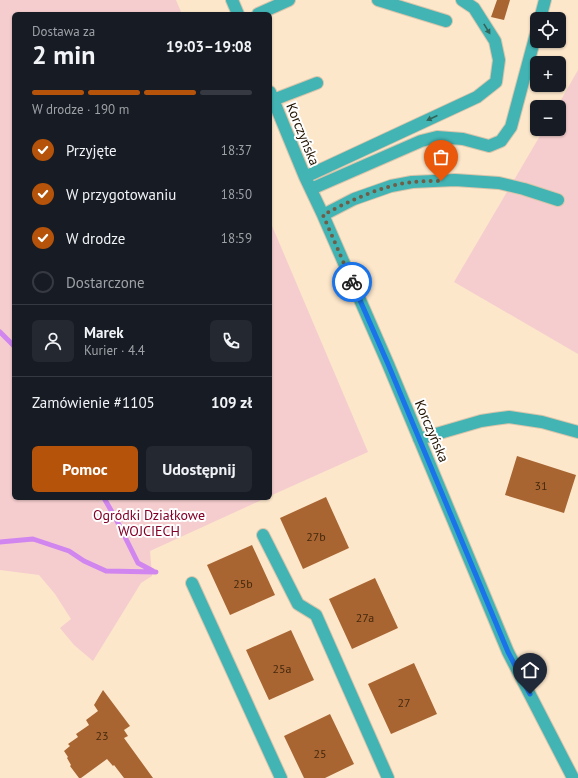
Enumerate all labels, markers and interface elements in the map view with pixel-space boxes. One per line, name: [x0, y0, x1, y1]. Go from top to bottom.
map controls: [530, 12, 566, 136]
button: locate: [530, 12, 566, 48]
text: Dostawa za: [32, 23, 95, 40]
one-way arrow: [483, 23, 491, 34]
text: 19:03–19:08: [166, 37, 252, 56]
text: 2 min: [32, 38, 95, 71]
button: +: [530, 56, 566, 92]
street label: Korczyńska: [282, 100, 324, 168]
button: −: [530, 100, 566, 136]
text: W drodze · 190 m: [32, 101, 129, 118]
one-way arrow: [427, 115, 438, 121]
icon: check: [32, 139, 54, 161]
pin: [424, 140, 458, 181]
text: Przyjęte: [66, 141, 117, 160]
text: 18:37: [221, 142, 252, 159]
icon: bag: [430, 146, 452, 168]
icon: check: [32, 183, 54, 205]
text: W przygotowaniu: [66, 185, 176, 204]
text: 18:50: [221, 186, 252, 203]
icon: check: [32, 227, 54, 249]
text: W drodze: [66, 229, 125, 248]
text: 18:59: [221, 230, 252, 247]
courier: [332, 262, 372, 302]
icon: bike: [341, 271, 363, 293]
text: Dostarczone: [66, 273, 145, 292]
button: person: [32, 320, 74, 362]
button: phone: [210, 320, 252, 362]
text: Marek: [84, 323, 124, 342]
text: Kurier · 4.4: [84, 342, 145, 359]
text: Zamówienie #1105: [32, 393, 155, 412]
text: 109 zł: [211, 393, 252, 412]
street label: Korczyńska: [411, 397, 453, 465]
button: Pomoc: [32, 446, 138, 492]
button: Udostępnij: [146, 446, 252, 492]
house number: 31: [534, 478, 548, 493]
park label: Ogródki Działkowe WOJCIECH: [93, 506, 205, 540]
house number: 27b: [306, 529, 326, 544]
house number: 25b: [233, 576, 253, 591]
house number: 27a: [356, 610, 374, 625]
pin: [513, 653, 547, 694]
icon: home: [519, 659, 541, 681]
house number: 25a: [272, 661, 292, 676]
house number: 27: [397, 695, 411, 710]
house number: 23: [95, 728, 109, 743]
house number: 25: [313, 746, 327, 761]

